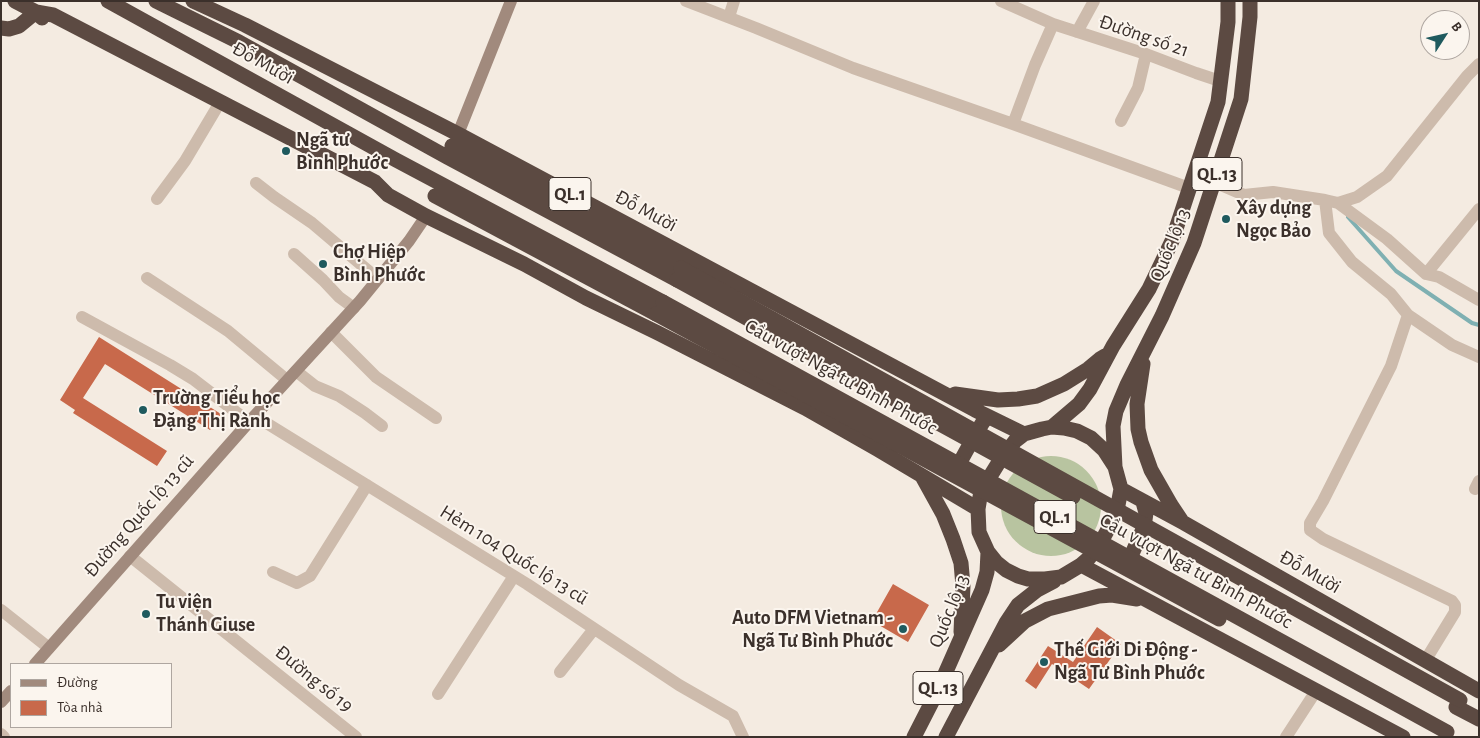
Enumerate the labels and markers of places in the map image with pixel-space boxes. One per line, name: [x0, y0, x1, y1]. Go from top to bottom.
place label: Ngã tư Bình Phước: [296, 128, 388, 175]
marker: Ngã tư Bình Phước: [280, 145, 292, 157]
place label: Xây dựng Ngọc Bảo: [1236, 196, 1311, 243]
marker: Xây dựng Ngọc Bảo: [1220, 213, 1232, 225]
place label: Chợ Hiệp Bình Phước: [333, 240, 425, 287]
marker: Chợ Hiệp Bình Phước: [317, 258, 329, 270]
place label: Trường Tiểu học Đặng Thị Rành: [153, 386, 280, 433]
marker: Trường Tiểu học Đặng Thị Rành: [137, 404, 149, 416]
place label: Tu viện Thánh Giuse: [156, 590, 255, 637]
place label: Auto DFM Vietnam - Ngã Tư Bình Phước: [732, 606, 893, 653]
marker: Tu viện Thánh Giuse: [140, 608, 152, 620]
marker: Auto DFM Vietnam - Ngã Tư Bình Phước: [897, 623, 909, 635]
place label: Thế Giới Di Động - Ngã Tư Bình Phước: [1054, 638, 1205, 685]
marker: Thế Giới Di Động - Ngã Tư Bình Phước: [1038, 656, 1050, 668]

